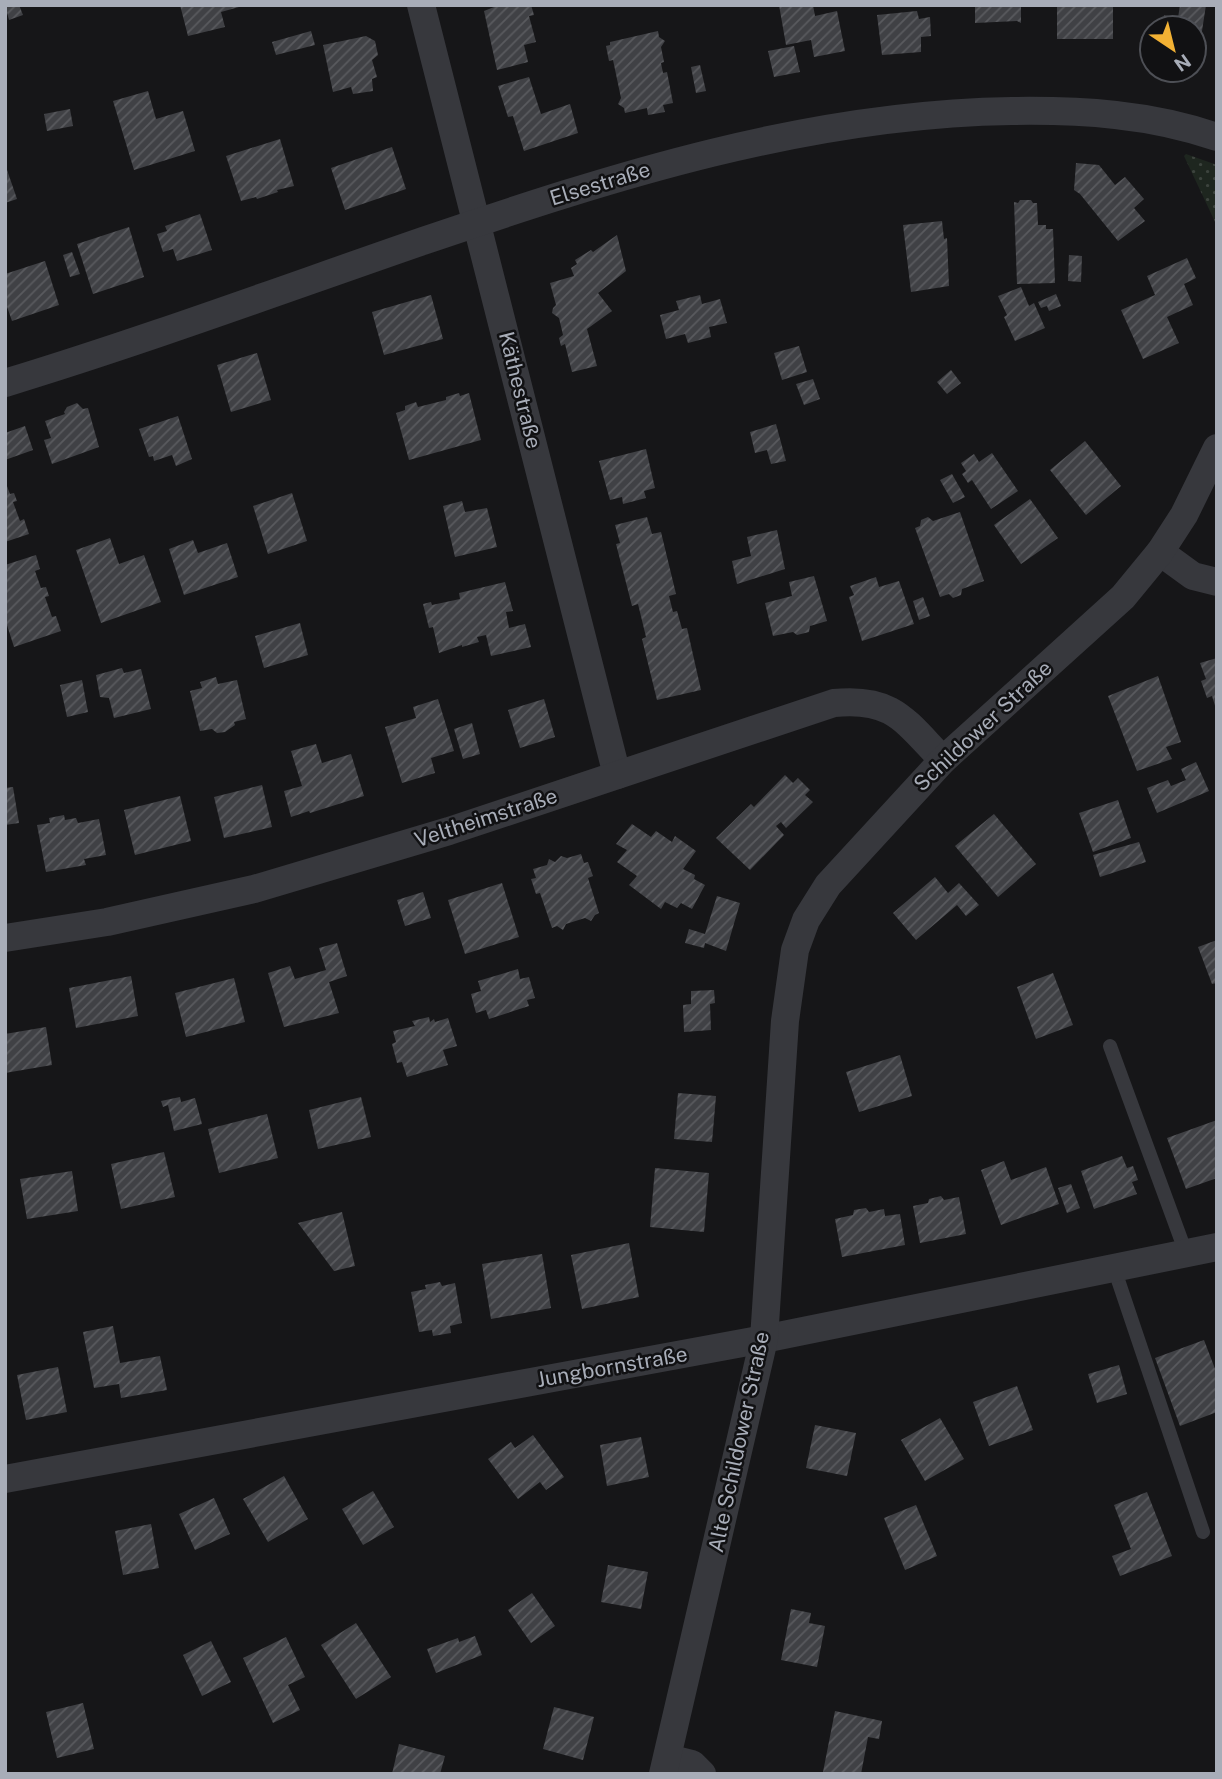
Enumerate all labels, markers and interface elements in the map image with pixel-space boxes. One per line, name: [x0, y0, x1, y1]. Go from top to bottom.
north arrow: [1138, 14, 1208, 84]
text: N: [1170, 50, 1195, 76]
street label: Elsestraße: [547, 156, 653, 211]
street label: Käthestraße: [494, 329, 547, 451]
street label: Schildower Straße: [908, 655, 1057, 796]
street label: Veltheimstraße: [411, 783, 560, 852]
street label: Alte Schildower Straße: [703, 1329, 774, 1555]
street label: Jungbornstraße: [535, 1341, 689, 1392]

